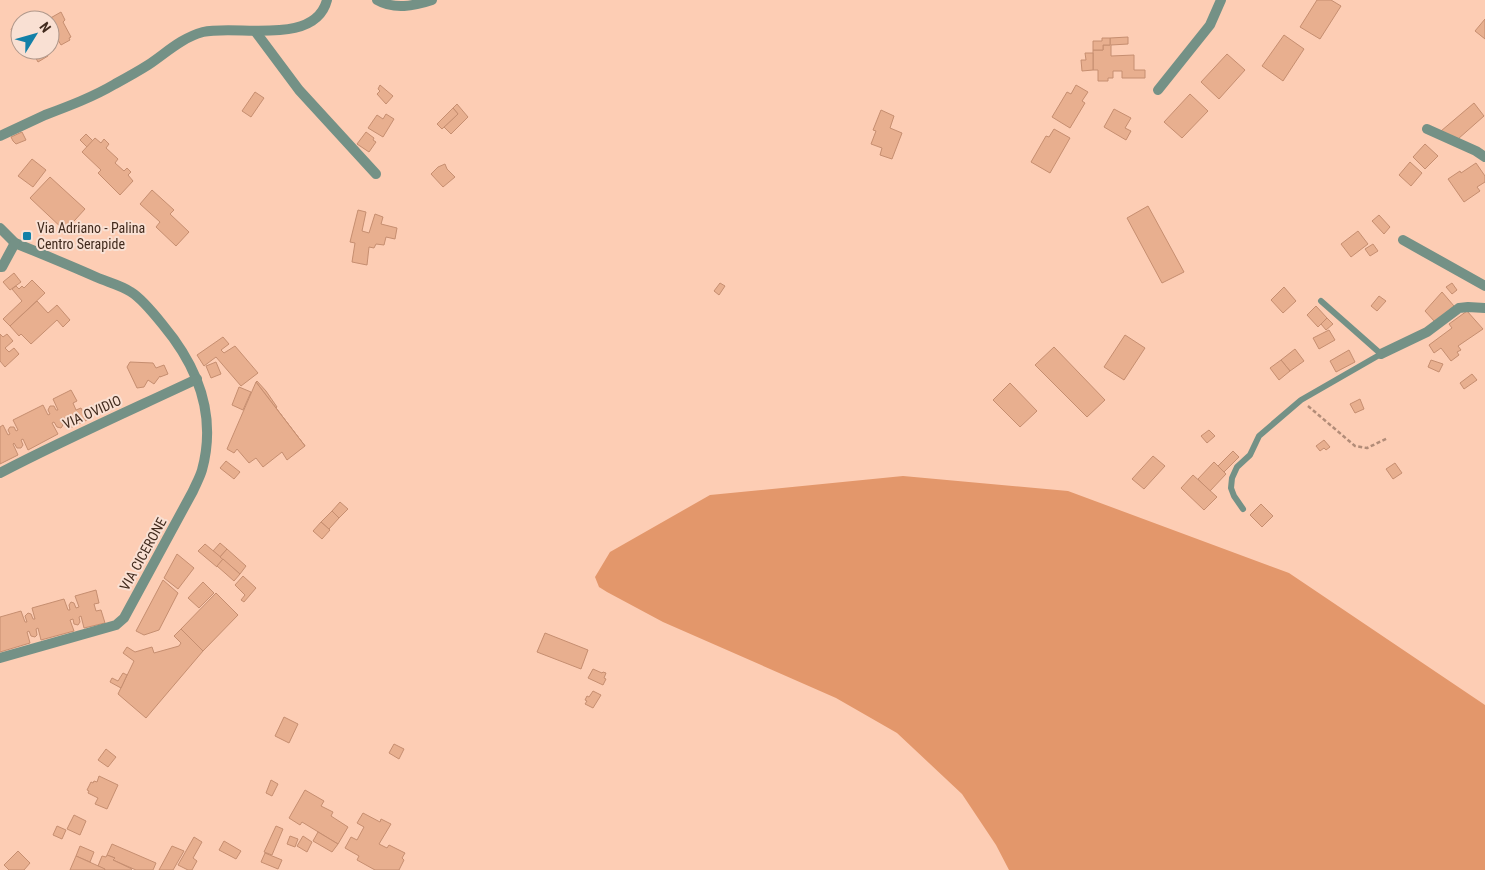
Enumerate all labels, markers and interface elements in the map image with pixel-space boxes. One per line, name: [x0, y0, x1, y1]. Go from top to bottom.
north arrow: [10, 10, 60, 60]
text: N: [36, 19, 54, 35]
place label: Via Adriano - Palina Centro Serapide: [37, 220, 145, 252]
marker: Via Adriano - Palina Centro Serapide: [21, 230, 33, 242]
street label: VIA OVIDIO: [60, 392, 124, 432]
street label: VIA CICERONE: [116, 515, 170, 593]

